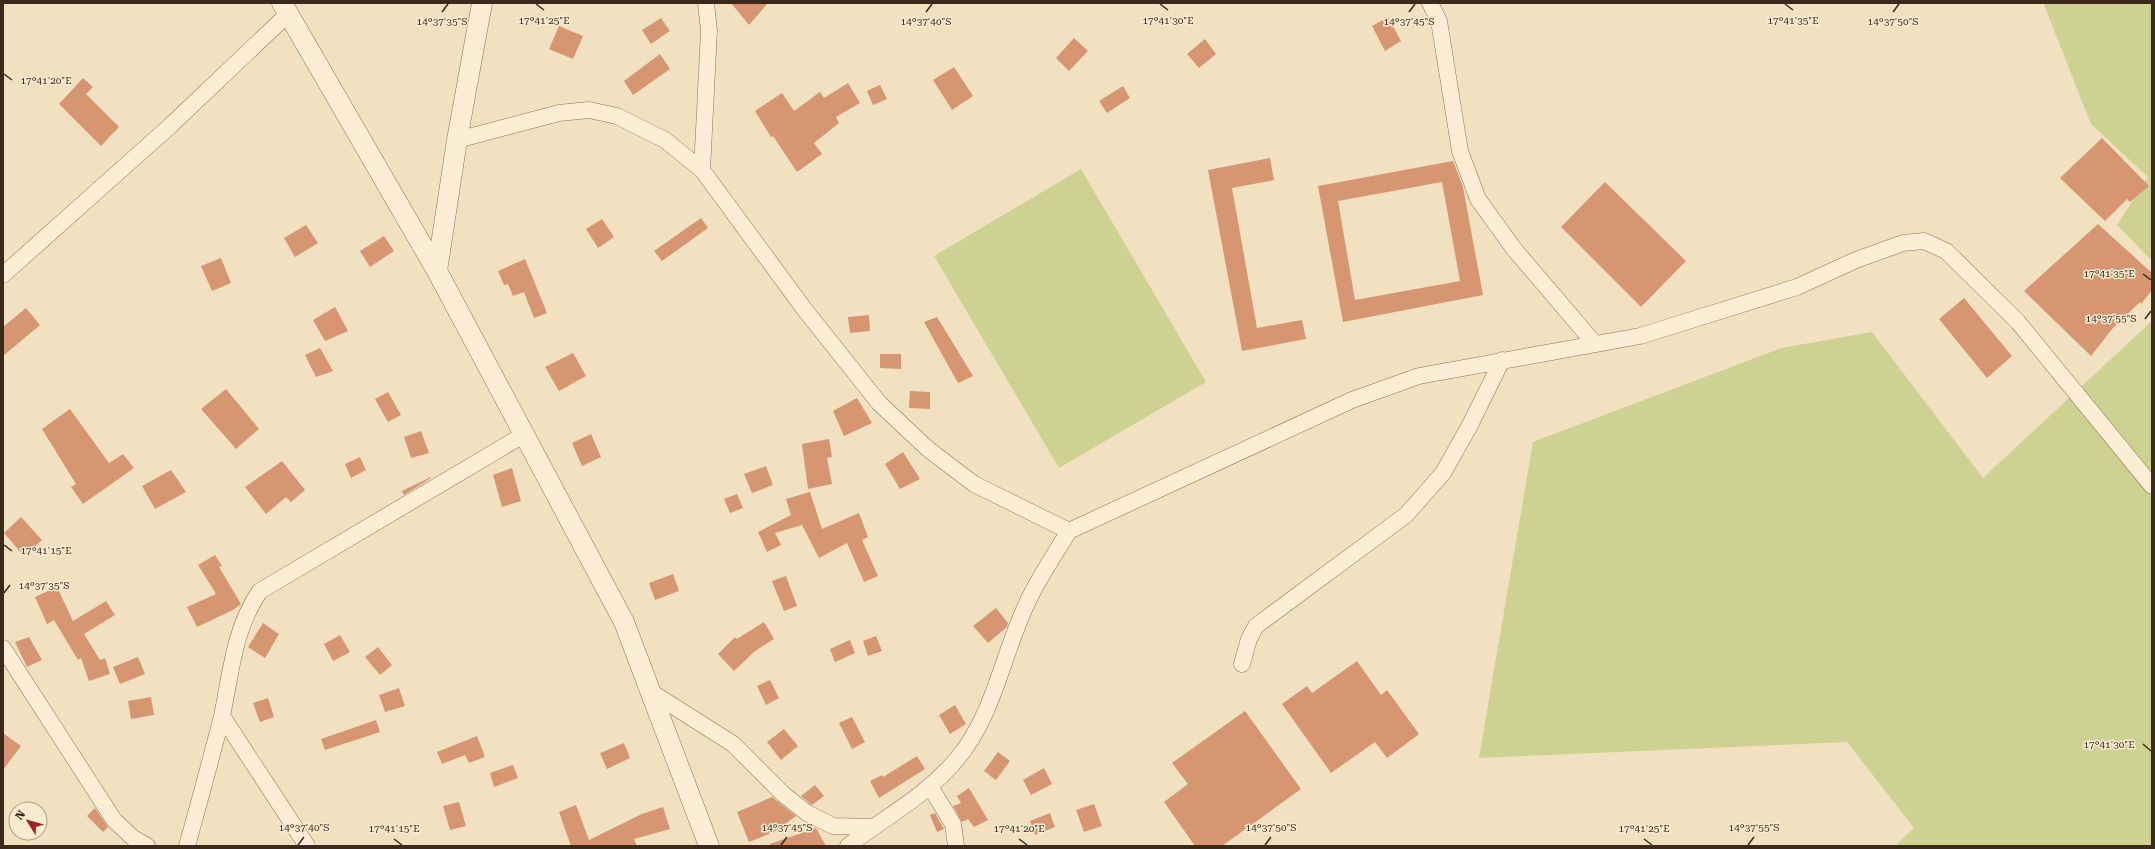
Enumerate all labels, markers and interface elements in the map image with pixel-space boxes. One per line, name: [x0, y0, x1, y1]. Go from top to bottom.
text: 17°41'25"E: [518, 15, 570, 26]
text: 17°41'30"E: [1142, 15, 1194, 26]
text: 17°41'35"E: [1767, 15, 1819, 26]
text: 14°37'35"S: [417, 16, 467, 27]
text: 14°37'40"S: [901, 16, 951, 27]
text: 14°37'45"S: [1384, 16, 1434, 27]
text: 14°37'50"S: [1868, 16, 1918, 27]
text: 17°41'20"E: [20, 75, 72, 86]
text: 17°41'35"E: [2083, 268, 2135, 279]
text: 14°37'55"S: [2086, 313, 2136, 324]
text: 17°41'15"E: [20, 545, 72, 556]
text: 14°37'35"S: [19, 580, 69, 591]
text: 17°41'30"E: [2083, 739, 2135, 750]
north arrow: [8, 801, 48, 841]
text: N: [13, 808, 28, 823]
text: 14°37'40"S: [279, 822, 329, 833]
text: 14°37'45"S: [762, 822, 812, 833]
text: 14°37'50"S: [1246, 822, 1296, 833]
text: 14°37'55"S: [1729, 822, 1779, 833]
text: 17°41'15"E: [368, 823, 420, 834]
text: 17°41'20"E: [993, 823, 1045, 834]
text: 17°41'25"E: [1618, 823, 1670, 834]

